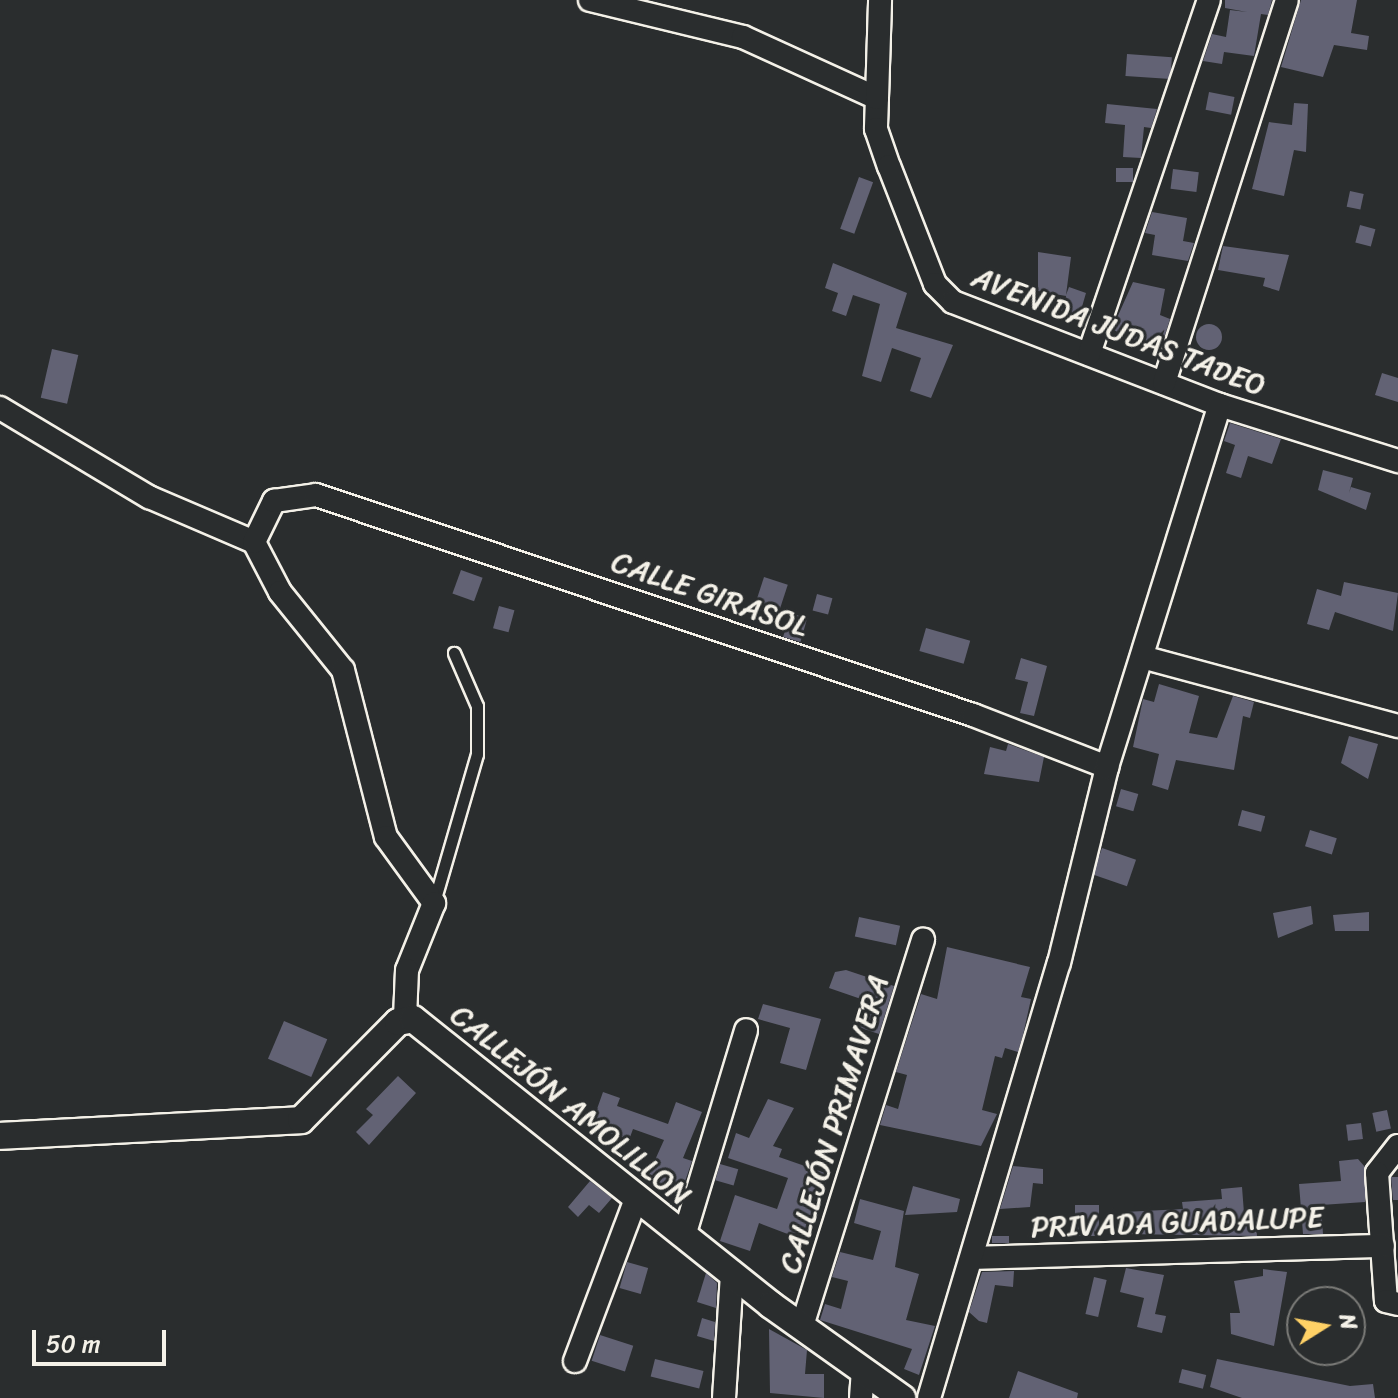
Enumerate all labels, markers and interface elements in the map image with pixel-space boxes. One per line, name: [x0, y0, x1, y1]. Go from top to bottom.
street label: AVENIDA JUDAS TADEO: [967, 258, 1271, 404]
street label: CALLE GIRASOL: [606, 543, 814, 645]
street label: CALLEJÓN PRIMAVERA: [772, 971, 896, 1277]
street label: CALLEJÓN AMOLILLON: [443, 997, 699, 1213]
street label: PRIVADA GUADALUPE: [1030, 1199, 1324, 1245]
north arrow: [1286, 1286, 1366, 1366]
text: N: [1327, 1311, 1369, 1333]
scale bar: [36, 1314, 170, 1364]
text: 50 m: [46, 1323, 101, 1365]

